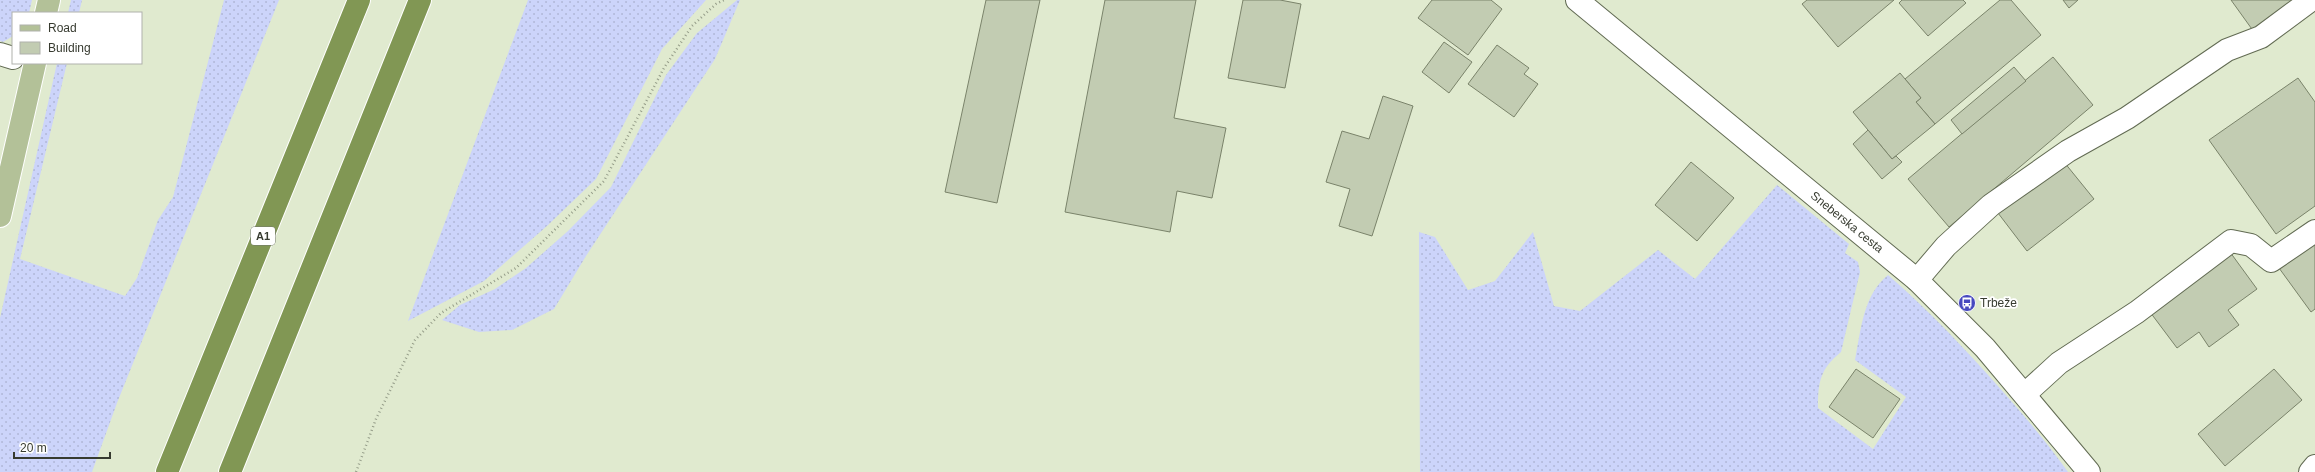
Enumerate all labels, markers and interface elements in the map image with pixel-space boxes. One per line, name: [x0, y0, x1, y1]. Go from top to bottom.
legend: [12, 12, 142, 64]
text: Road: [48, 21, 77, 35]
text: Building: [48, 41, 91, 55]
street label: Sneberska cesta: [1808, 188, 1886, 256]
road number: A1: [251, 227, 275, 245]
bus stop icon: Trbeže: [1957, 293, 1977, 313]
place label: Trbeže: [1980, 296, 2017, 310]
scale bar: [14, 434, 110, 460]
text: 20 m: [20, 441, 47, 455]

